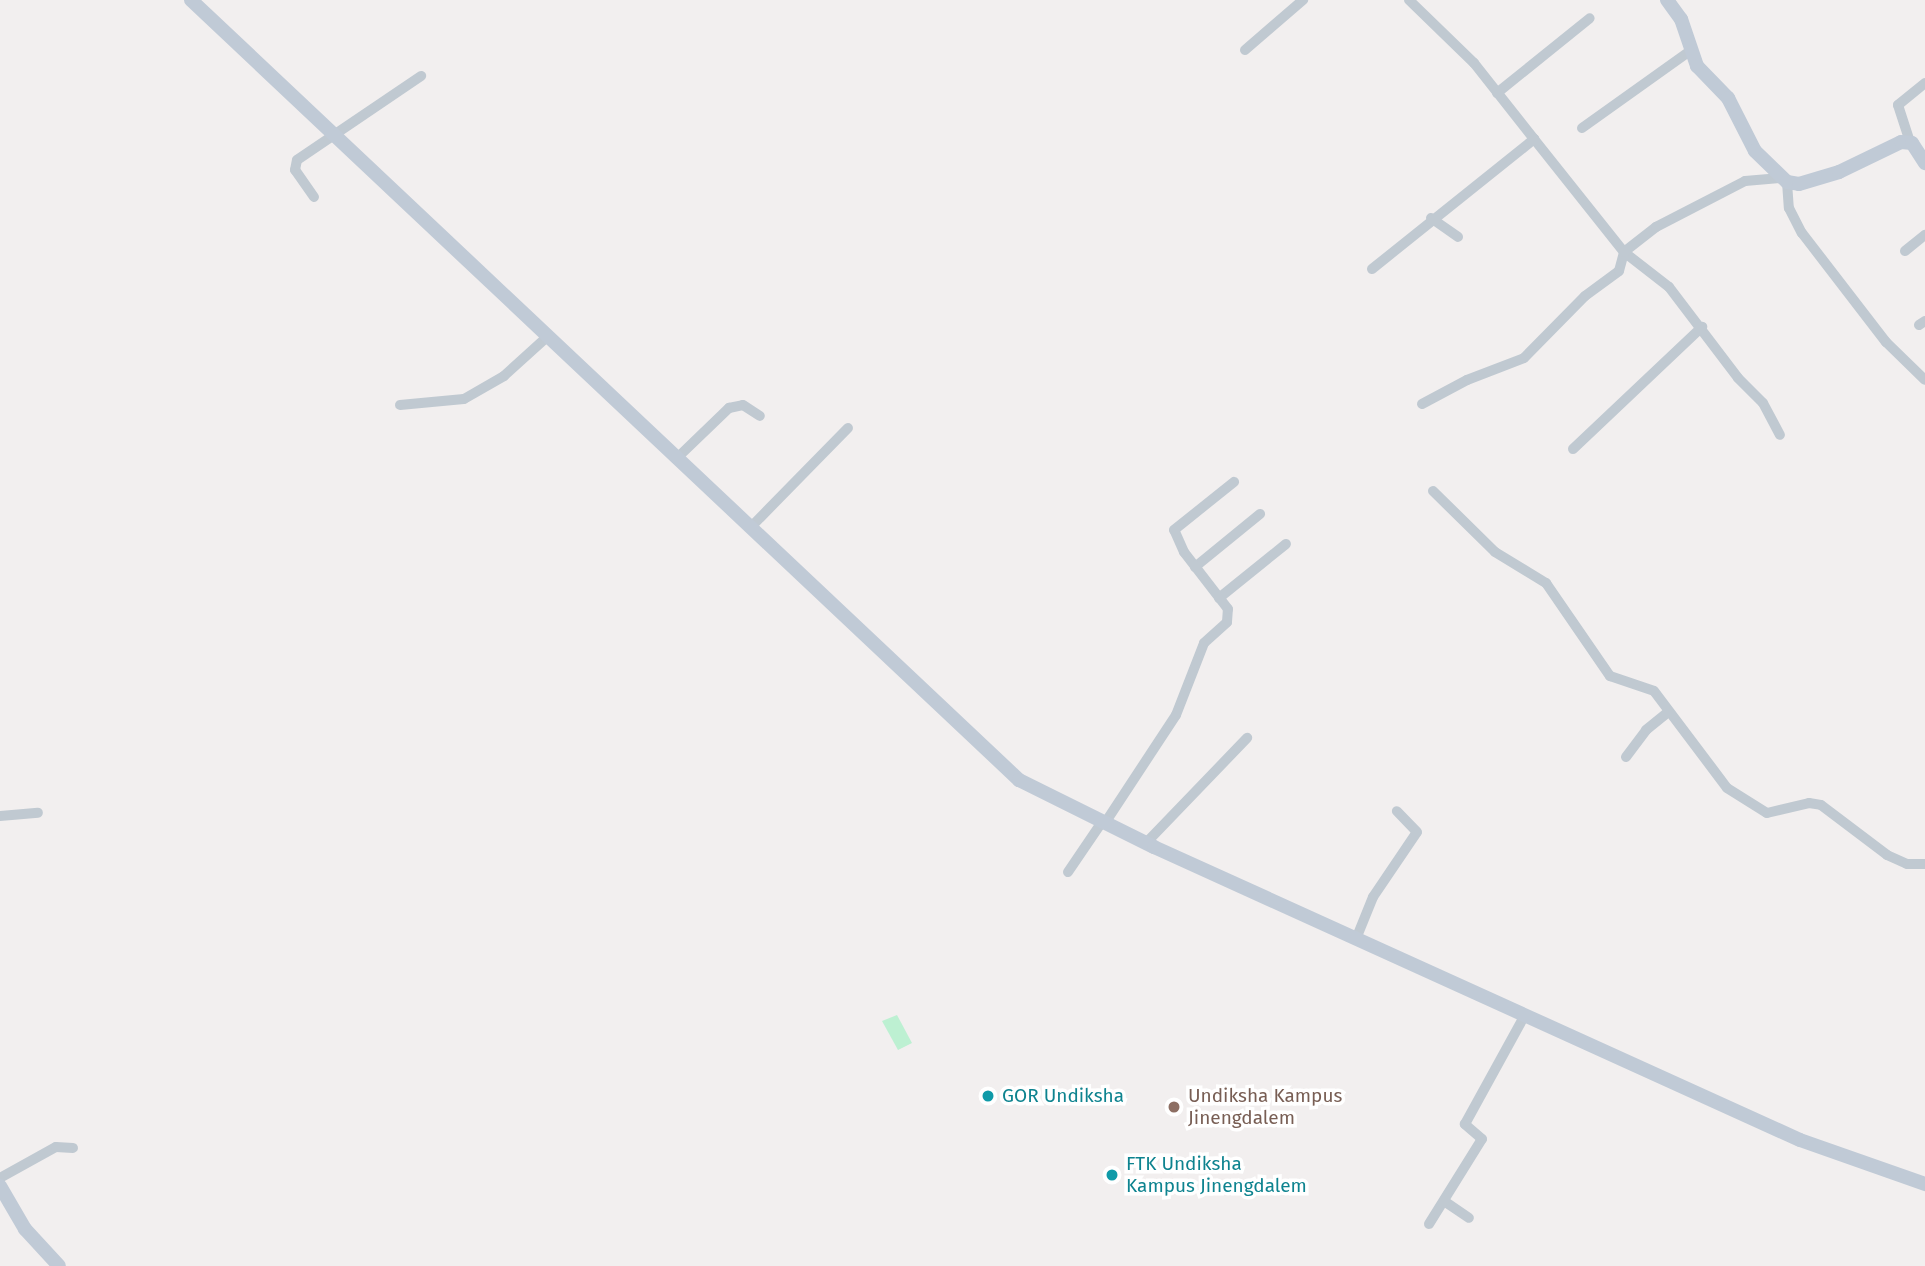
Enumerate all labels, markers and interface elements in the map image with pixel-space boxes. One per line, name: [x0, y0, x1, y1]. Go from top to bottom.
place label: GOR Undiksha: [1002, 1085, 1124, 1107]
place label: Undiksha Kampus Jinengdalem: [1188, 1085, 1342, 1129]
marker: GOR Undiksha: [980, 1088, 996, 1104]
marker: Undiksha Kampus Jinengdalem: [1166, 1099, 1182, 1115]
place label: FTK Undiksha Kampus Jinengdalem: [1126, 1153, 1307, 1197]
marker: FTK Undiksha Kampus Jinengdalem: [1104, 1167, 1120, 1183]

